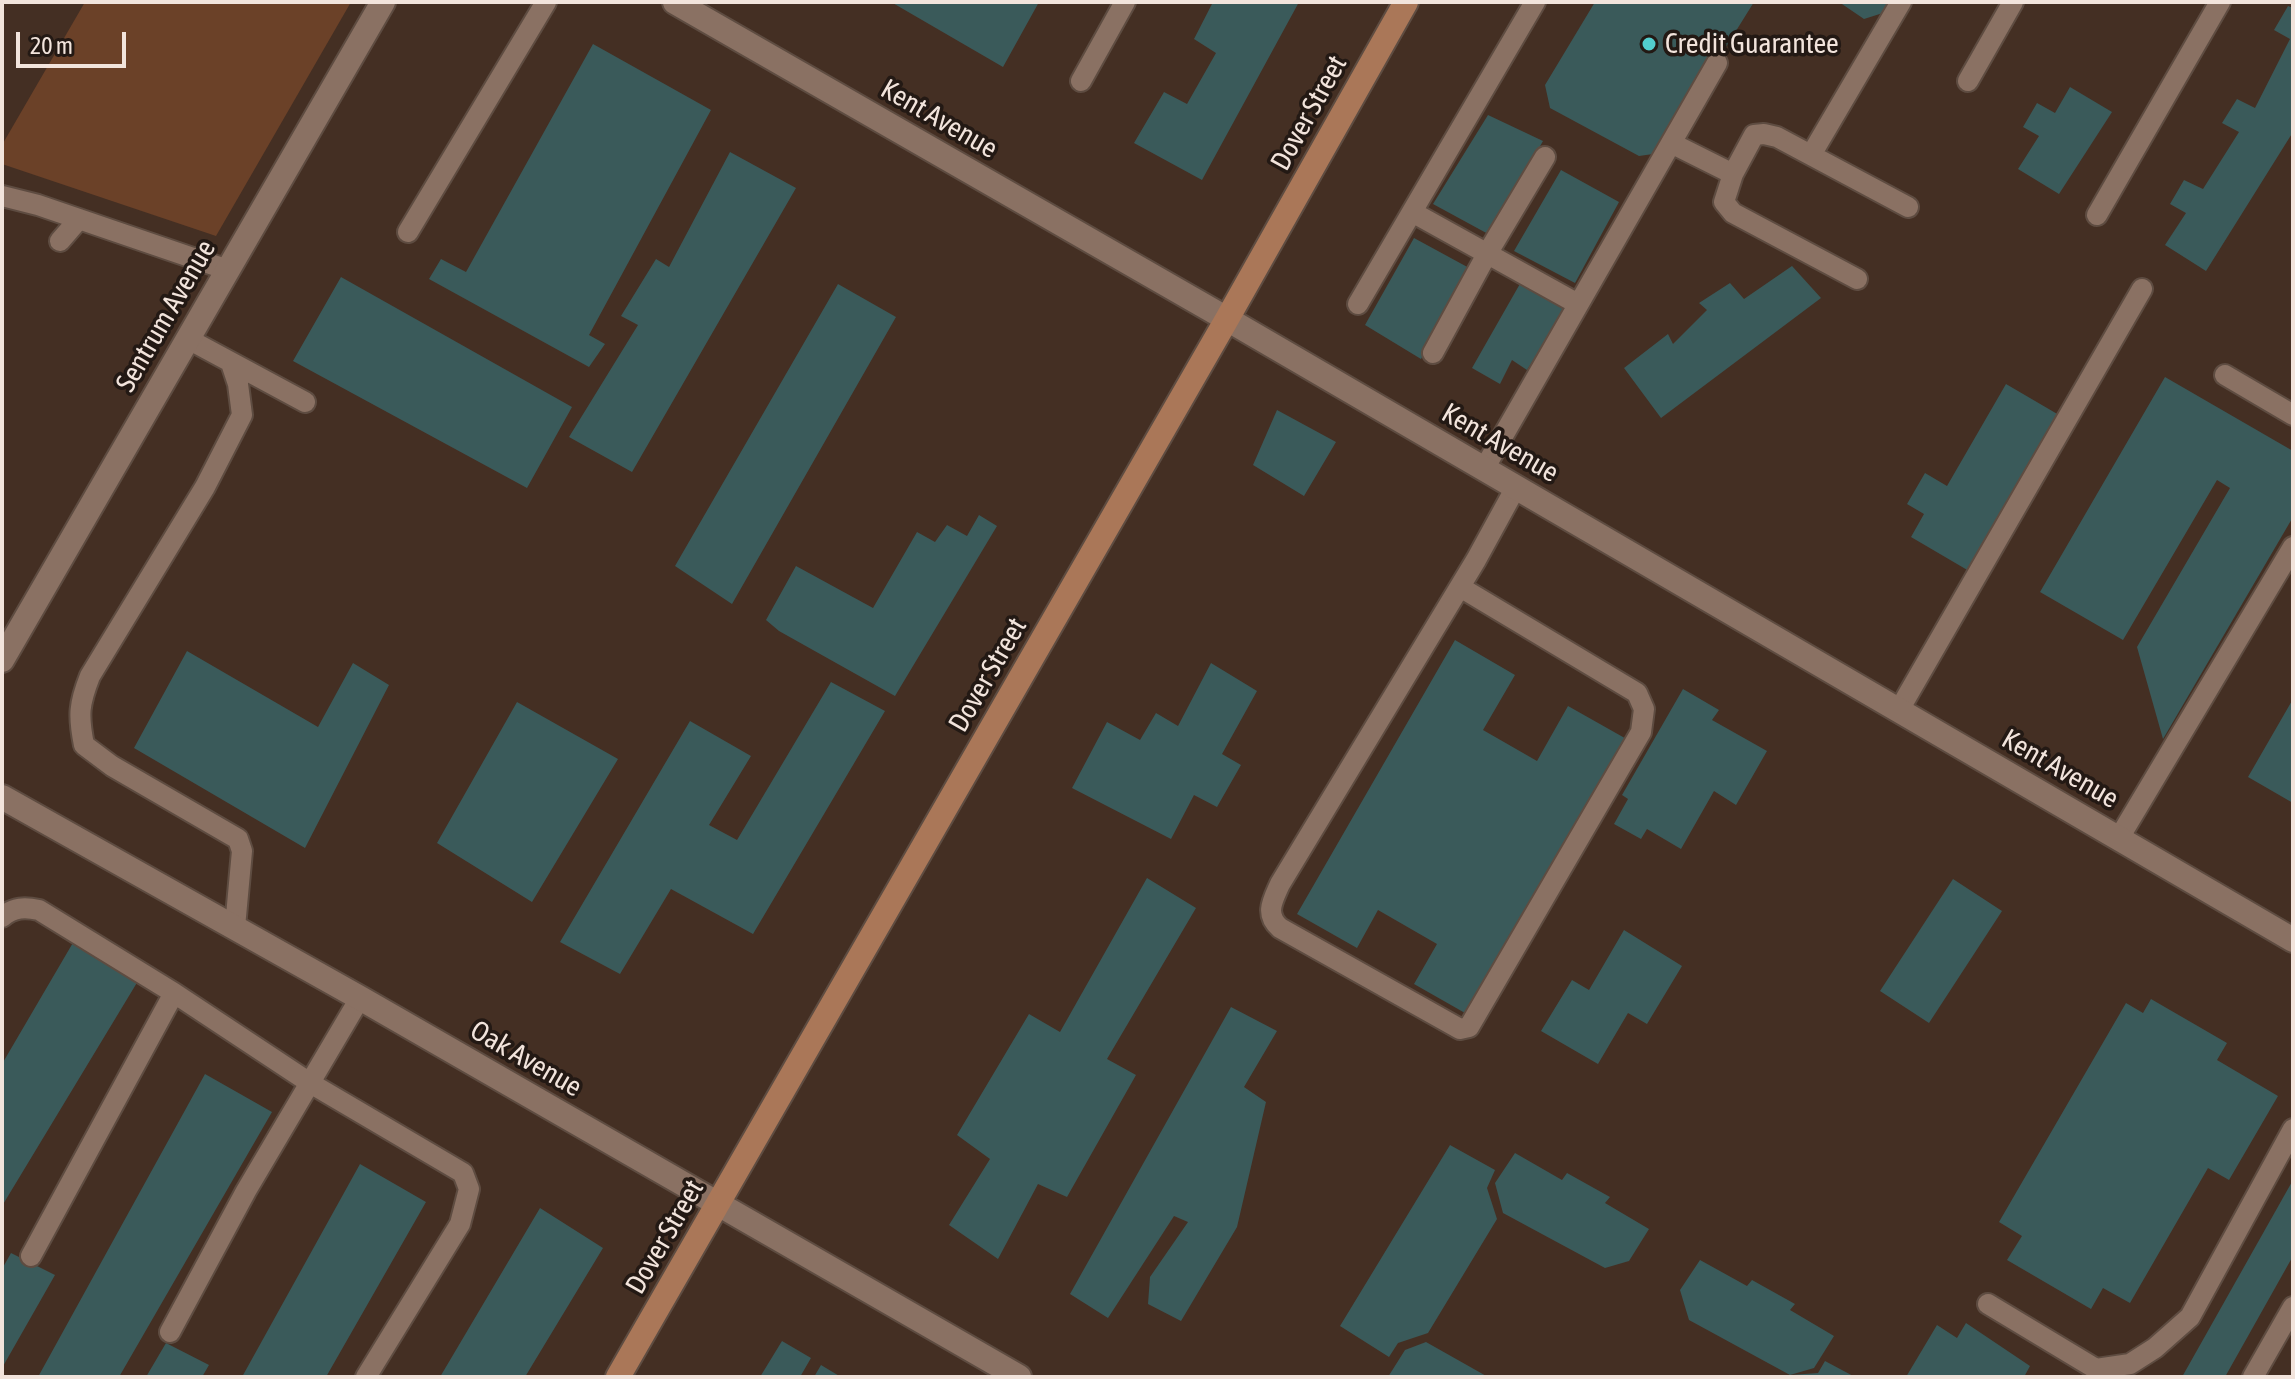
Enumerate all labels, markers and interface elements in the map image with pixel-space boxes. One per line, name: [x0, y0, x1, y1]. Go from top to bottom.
scale bar: [20, 16, 130, 66]
place label: Credit Guarantee: [1665, 27, 1839, 61]
text: 20 m: [30, 32, 73, 59]
marker: Credit Guarantee: [1640, 35, 1658, 53]
street label: Dover Street: [1264, 50, 1354, 176]
street label: Kent Avenue: [875, 72, 1003, 166]
street label: Sentrum Avenue: [109, 234, 223, 398]
street label: Kent Avenue: [1436, 396, 1564, 490]
street label: Dover Street: [942, 612, 1034, 738]
street label: Kent Avenue: [1996, 722, 2124, 816]
street label: Oak Avenue: [464, 1014, 588, 1104]
street label: Dover Street: [619, 1174, 711, 1300]

